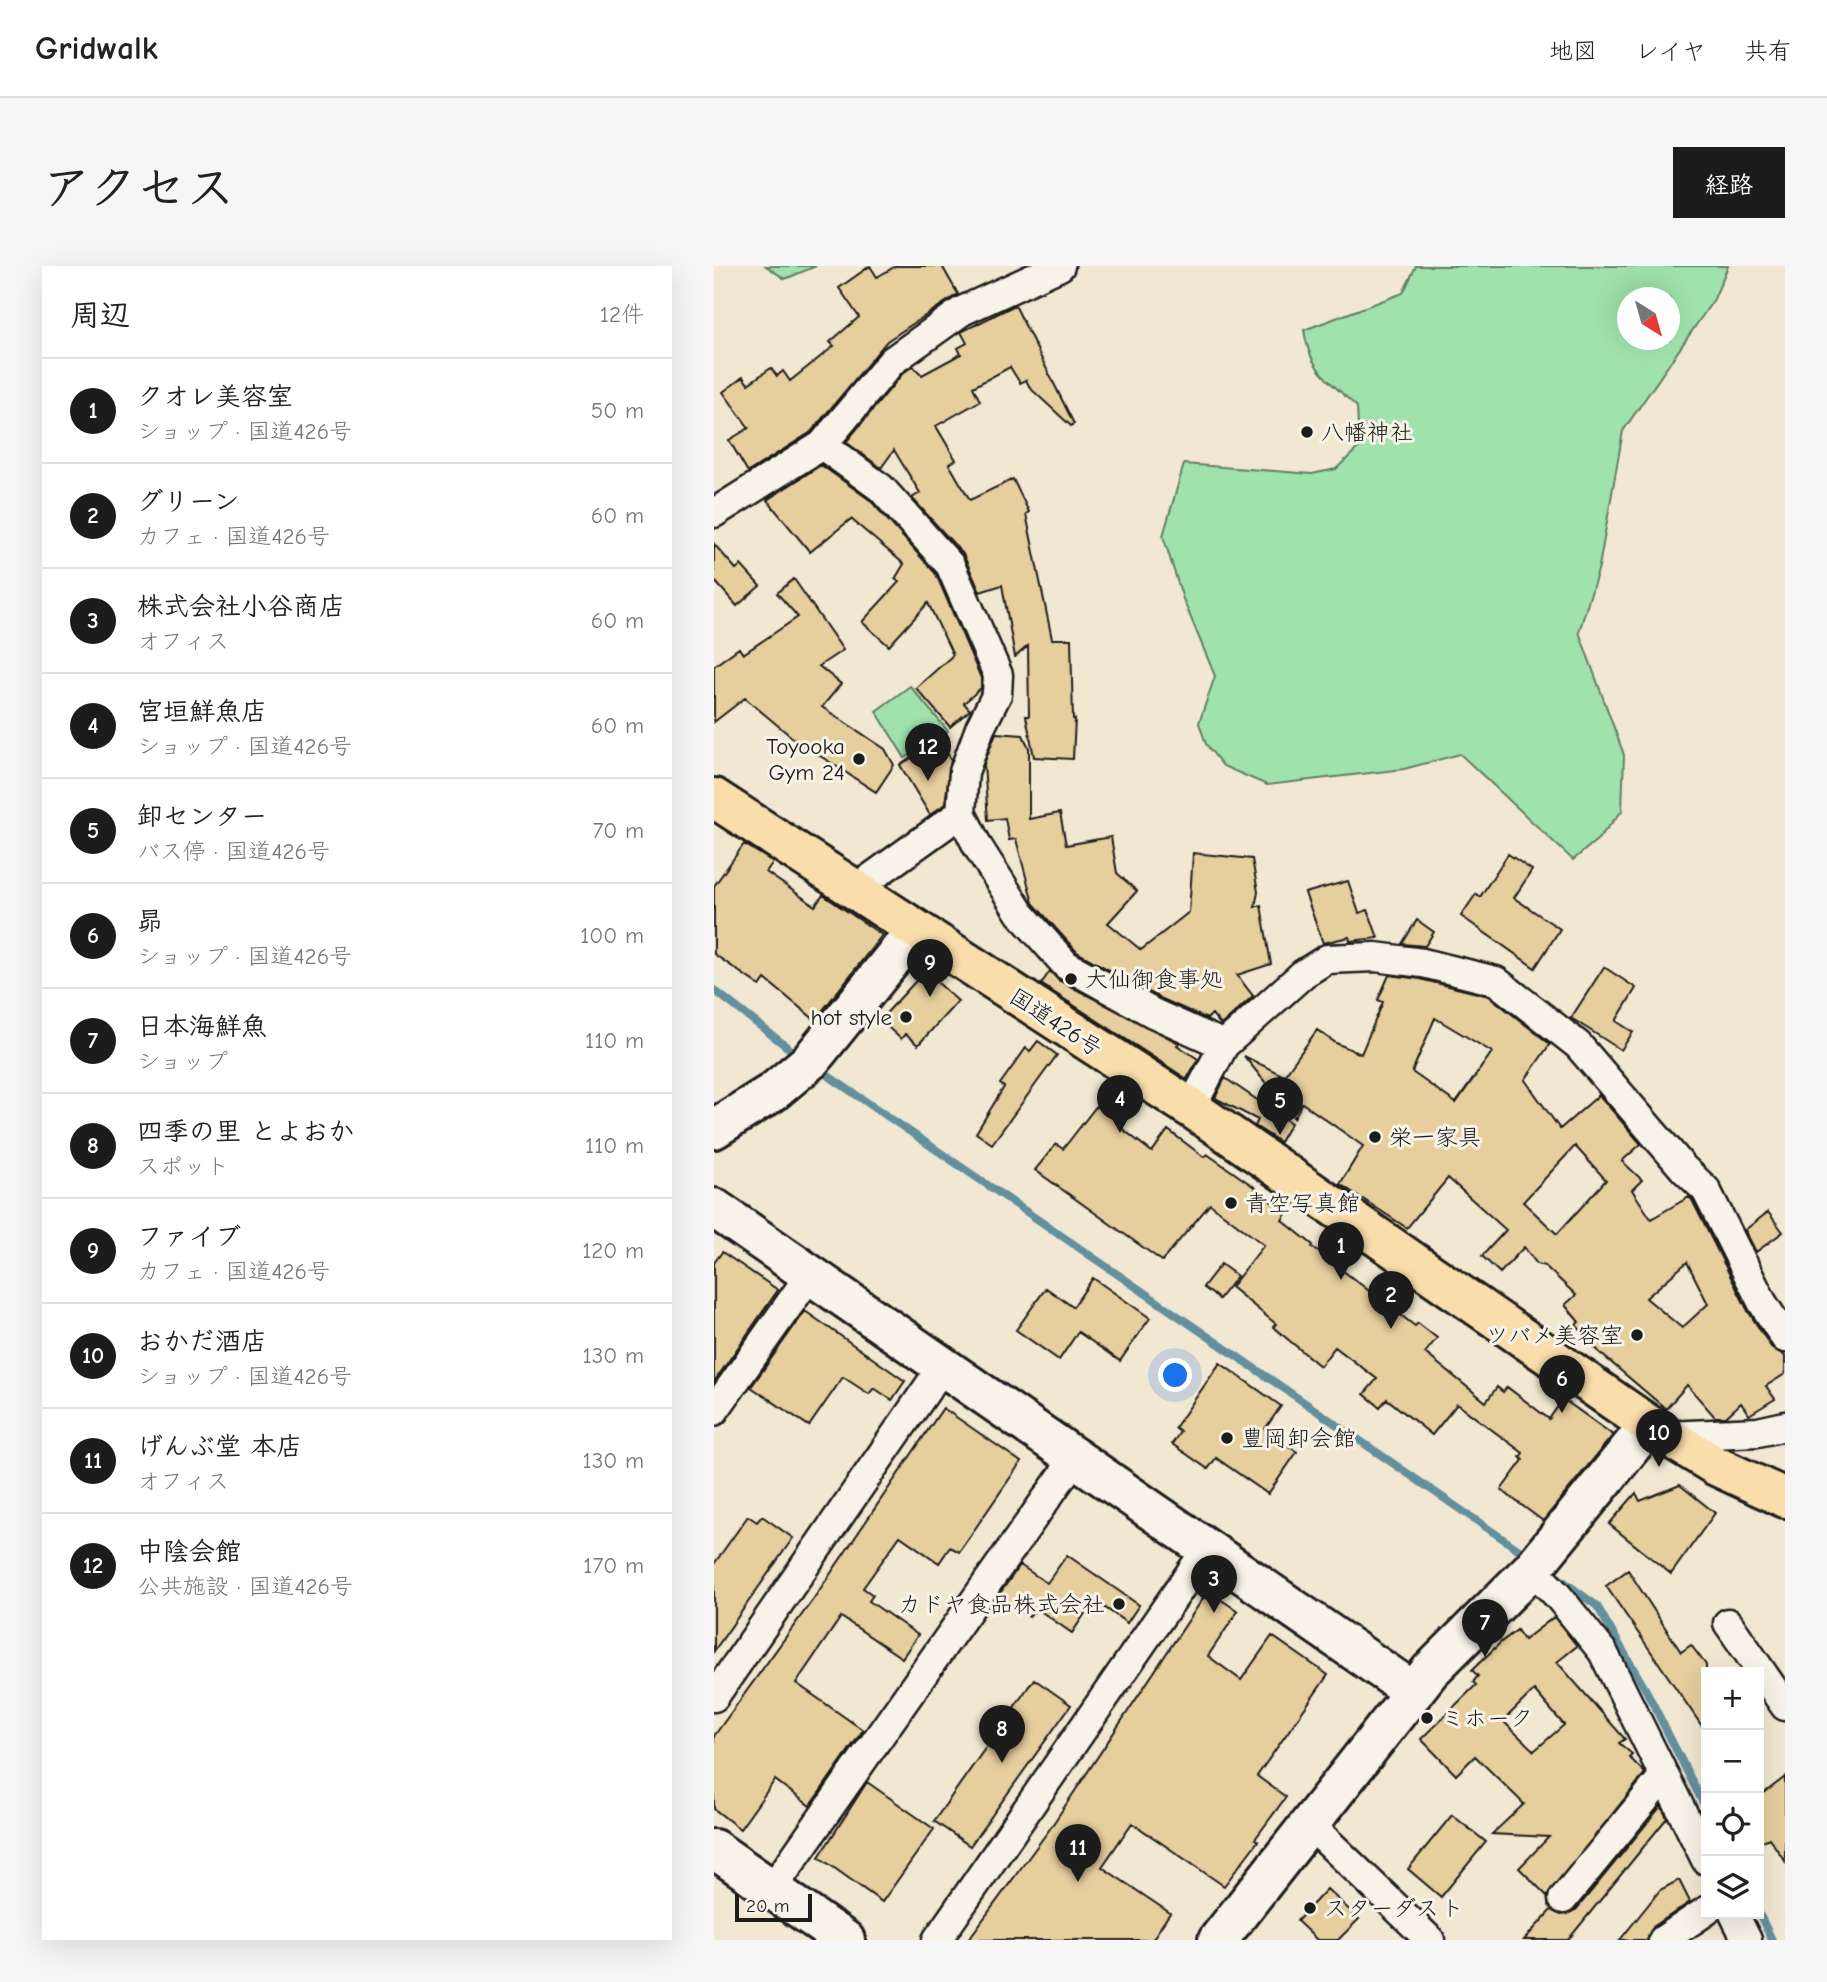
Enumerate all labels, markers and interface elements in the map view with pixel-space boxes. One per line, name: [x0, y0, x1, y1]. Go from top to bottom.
text: Gridwalk: [35, 29, 158, 67]
text: 地図: [1549, 37, 1597, 65]
text: レイヤ: [1635, 37, 1706, 65]
text: 共有: [1744, 37, 1792, 65]
button: 経路: [1673, 147, 1785, 218]
text: アクセス: [42, 160, 235, 216]
north arrow: [1617, 287, 1680, 350]
text: 周辺: [70, 298, 130, 333]
text: 12件: [600, 301, 644, 328]
text: クオレ美容室: [137, 382, 293, 412]
text: 1: [88, 397, 98, 424]
text: 50 m: [591, 397, 644, 424]
text: ショップ · 国道426号: [137, 418, 352, 445]
place label: 八幡神社: [1321, 419, 1413, 446]
marker: 八幡神社: [1299, 424, 1315, 440]
text: グリーン: [137, 487, 239, 517]
text: 2: [87, 502, 99, 529]
text: 60 m: [591, 502, 644, 529]
text: カフェ · 国道426号: [137, 523, 330, 550]
text: 株式会社小谷商店: [137, 592, 345, 622]
text: 3: [87, 607, 99, 634]
text: 60 m: [591, 607, 644, 634]
text: オフィス: [137, 628, 229, 655]
text: 宮垣鮮魚店: [137, 697, 267, 727]
text: 4: [88, 712, 98, 739]
text: 60 m: [591, 712, 644, 739]
pin: 12: [905, 723, 951, 781]
text: ショップ · 国道426号: [137, 733, 352, 760]
place label: Toyooka Gym 24: [766, 733, 845, 786]
marker: Toyooka Gym 24: [851, 751, 867, 767]
text: 卸センター: [137, 802, 267, 832]
text: 5: [87, 817, 99, 844]
text: 70 m: [592, 817, 644, 844]
text: バス停 · 国道426号: [137, 838, 330, 865]
text: 昴: [137, 907, 163, 937]
text: 6: [87, 922, 99, 949]
text: 100 m: [580, 922, 644, 949]
pin: 9: [907, 939, 953, 997]
text: ショップ · 国道426号: [137, 943, 352, 970]
place label: 大仙御食事処: [1085, 966, 1223, 993]
marker: 大仙御食事処: [1063, 971, 1079, 987]
street label: 国道426号: [1004, 983, 1107, 1062]
place label: hot style: [810, 1004, 892, 1031]
marker: hot style: [898, 1009, 914, 1025]
text: 日本海鮮魚: [137, 1012, 267, 1042]
text: 7: [88, 1027, 98, 1054]
text: 110 m: [585, 1027, 644, 1054]
text: ショップ: [137, 1048, 228, 1075]
pin: 4: [1097, 1075, 1143, 1133]
pin: 5: [1257, 1077, 1303, 1135]
text: 四季の里 とよおか: [137, 1117, 354, 1147]
place label: 栄一家具: [1389, 1124, 1481, 1151]
marker: 栄一家具: [1367, 1129, 1383, 1145]
text: 8: [87, 1132, 99, 1159]
text: 110 m: [585, 1132, 644, 1159]
text: スポット: [137, 1153, 229, 1180]
place label: 青空写真館: [1245, 1190, 1360, 1217]
marker: 青空写真館: [1223, 1195, 1239, 1211]
text: ファイブ: [137, 1222, 241, 1252]
pin: 1: [1318, 1222, 1364, 1280]
text: 9: [87, 1237, 99, 1264]
text: 120 m: [582, 1237, 644, 1264]
text: カフェ · 国道426号: [137, 1258, 330, 1285]
pin: 2: [1368, 1271, 1414, 1329]
place label: ツバメ美容室: [1485, 1322, 1623, 1349]
text: おかだ酒店: [137, 1327, 267, 1357]
marker: ツバメ美容室: [1629, 1327, 1645, 1343]
text: 10: [82, 1342, 104, 1369]
text: 130 m: [583, 1342, 644, 1369]
pin: 6: [1539, 1355, 1585, 1413]
your location: [1158, 1358, 1192, 1392]
text: ショップ · 国道426号: [137, 1363, 352, 1390]
pin: 10: [1636, 1409, 1682, 1467]
place label: 豊岡卸会館: [1241, 1425, 1356, 1452]
marker: 豊岡卸会館: [1219, 1430, 1235, 1446]
text: げんぶ堂 本店: [137, 1432, 302, 1462]
text: 11: [84, 1447, 102, 1474]
text: 130 m: [583, 1447, 644, 1474]
text: オフィス: [137, 1468, 229, 1495]
text: 中陰会館: [137, 1537, 241, 1567]
text: 12: [83, 1552, 103, 1579]
text: 170 m: [583, 1552, 644, 1579]
pin: 3: [1191, 1555, 1237, 1613]
text: 公共施設 · 国道426号: [137, 1573, 353, 1600]
place label: カドヤ食品株式会社: [898, 1591, 1105, 1618]
marker: カドヤ食品株式会社: [1111, 1596, 1127, 1612]
pin: 7: [1462, 1599, 1508, 1657]
map controls: [1701, 1667, 1764, 1919]
button: +: [1701, 1667, 1764, 1730]
pin: 8: [979, 1705, 1025, 1763]
place label: ミホーク: [1441, 1705, 1533, 1732]
marker: ミホーク: [1419, 1710, 1435, 1726]
button: −: [1701, 1730, 1764, 1793]
button: locate: [1701, 1793, 1764, 1856]
pin: 11: [1055, 1824, 1101, 1882]
button: layers: [1701, 1856, 1764, 1919]
scale bar: [735, 1891, 812, 1923]
text: 20 m: [746, 1895, 790, 1917]
place label: スターダスト: [1324, 1895, 1464, 1922]
marker: スターダスト: [1302, 1900, 1318, 1916]

